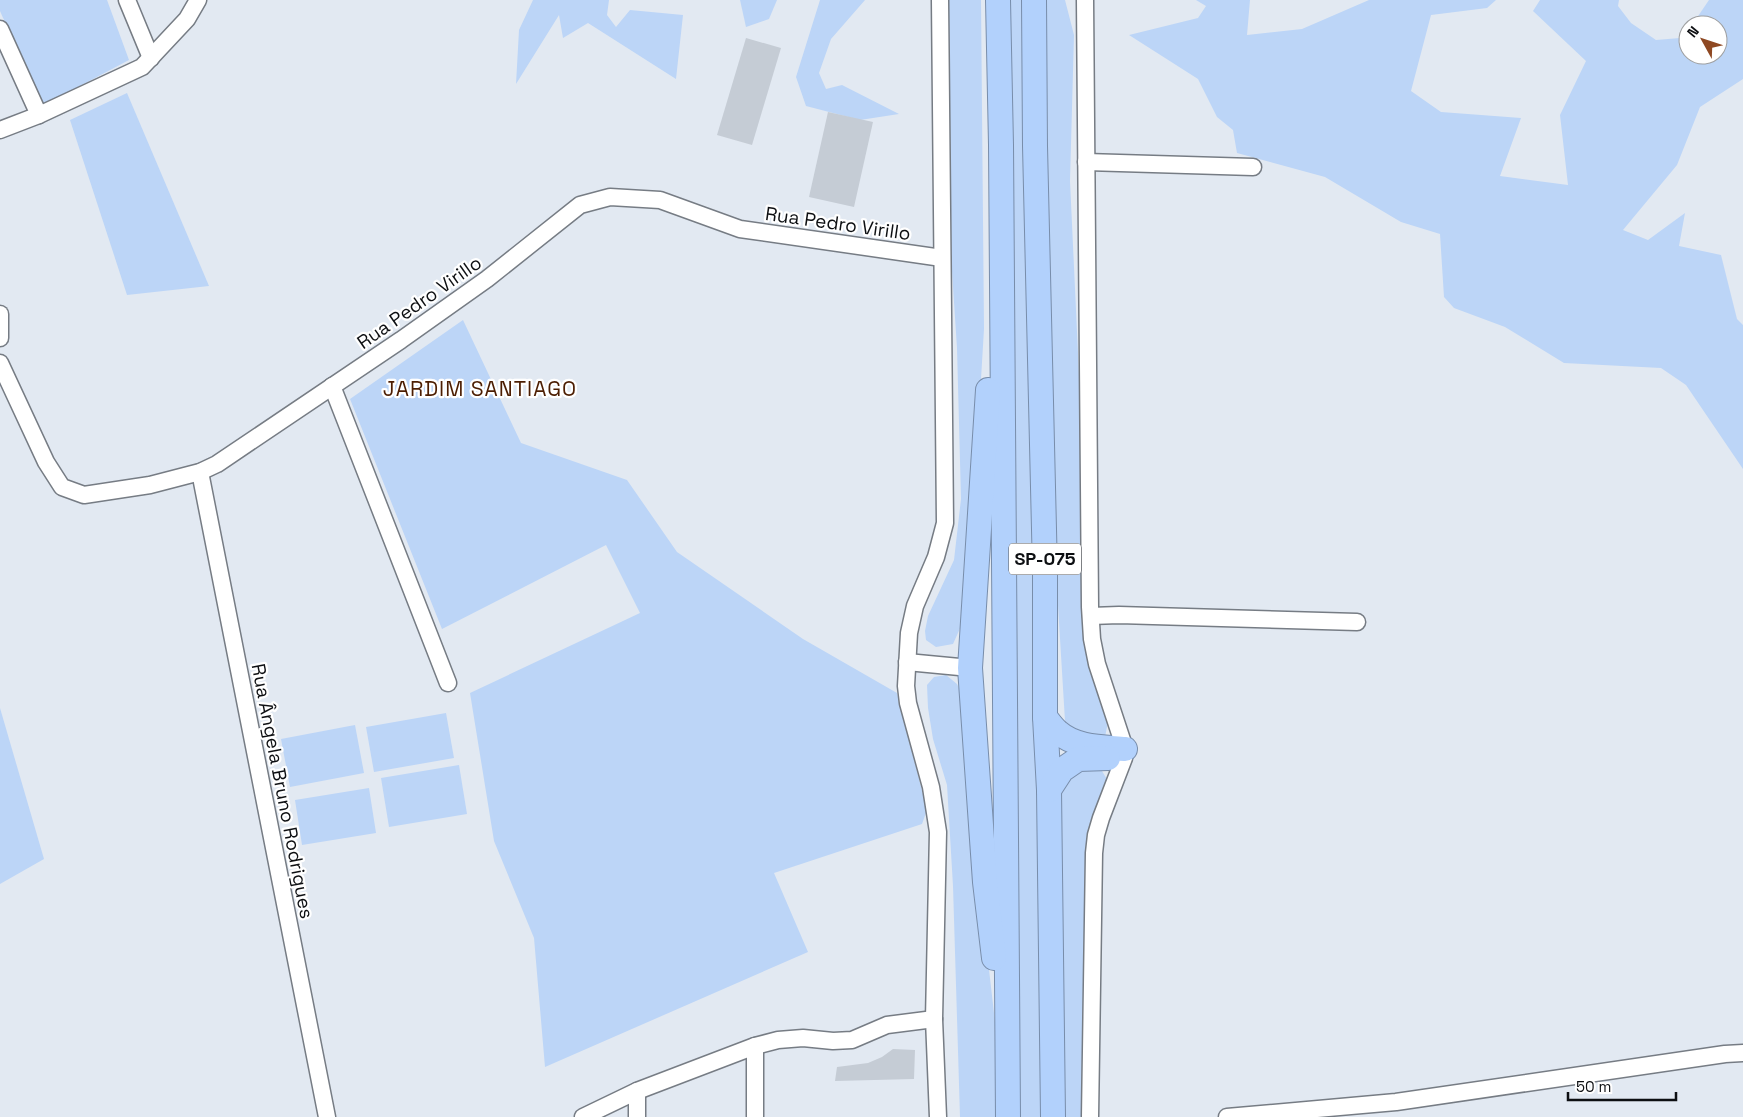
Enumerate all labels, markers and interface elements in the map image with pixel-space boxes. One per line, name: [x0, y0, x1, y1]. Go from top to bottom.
north arrow: [1678, 15, 1728, 65]
text: N: [1683, 22, 1703, 41]
street label: Rua Pedro Virillo: [764, 201, 912, 246]
street label: Rua Pedro Virillo: [352, 250, 486, 355]
district label: JARDIM SANTIAGO: [383, 375, 577, 402]
road number: SP-075: [1009, 544, 1081, 574]
street label: Rua Ângela Bruno Rodrigues: [246, 661, 320, 921]
scale bar: [1568, 1070, 1676, 1102]
text: 50 m: [1576, 1077, 1611, 1096]

